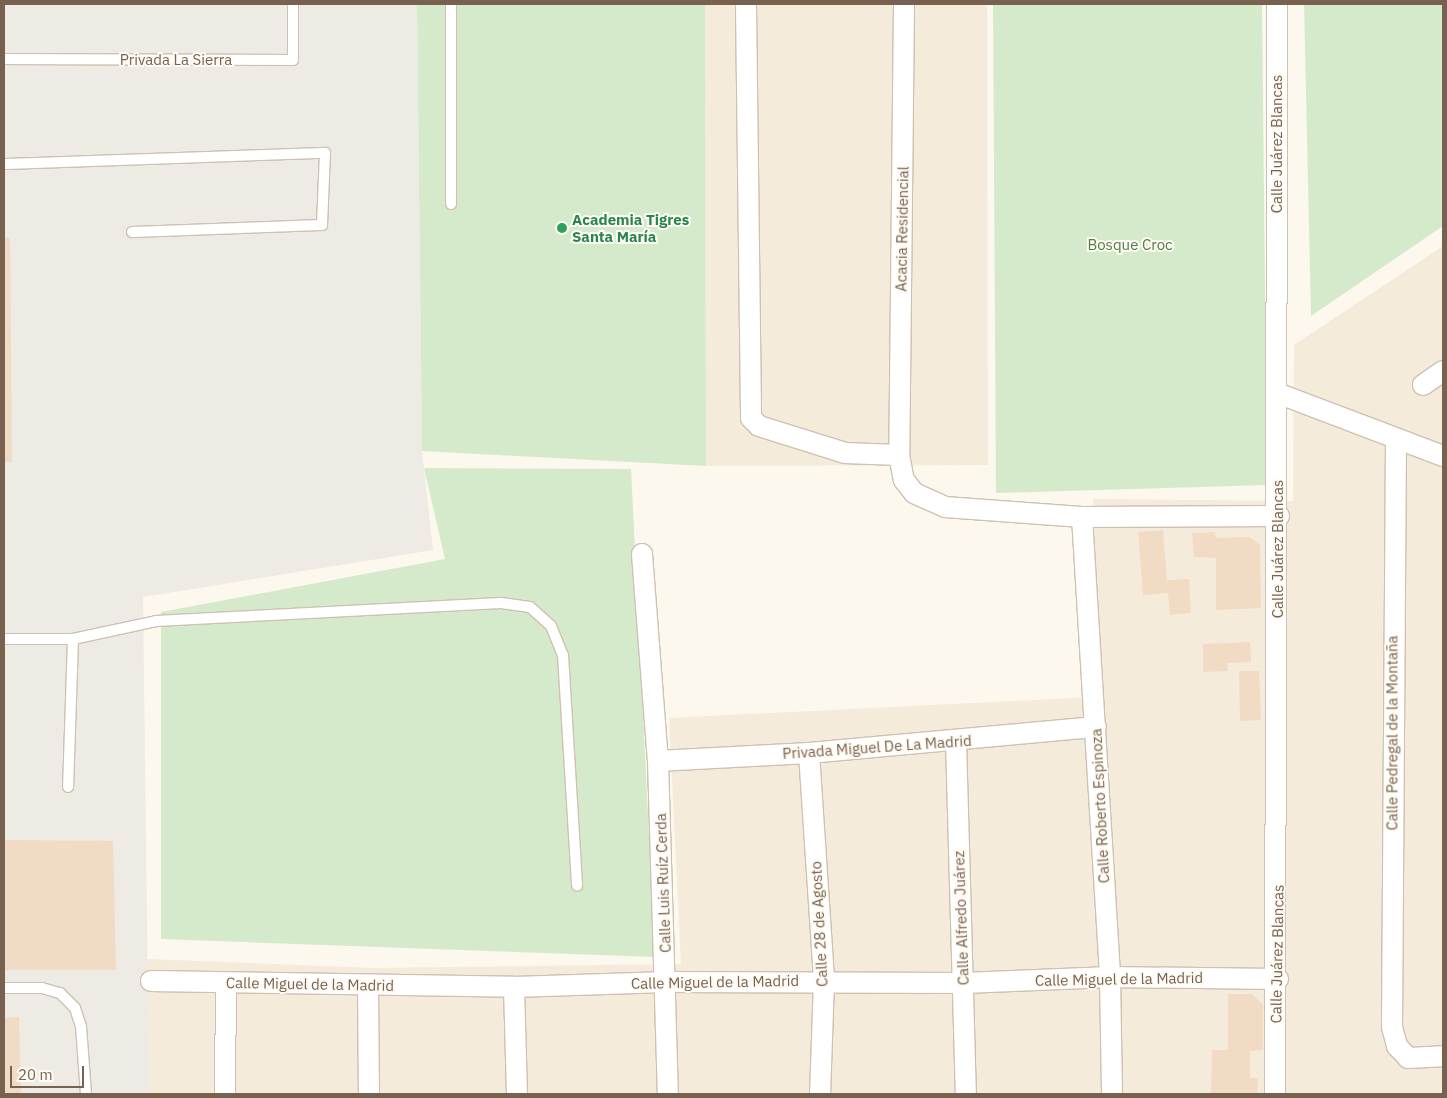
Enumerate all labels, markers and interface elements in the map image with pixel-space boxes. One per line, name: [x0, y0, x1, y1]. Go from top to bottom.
street label: Privada La Sierra: [120, 51, 232, 69]
street label: Calle Juárez Blancas: [1268, 75, 1286, 213]
street label: Acacia Residencial: [892, 166, 912, 292]
place label: Academia Tigres Santa María: [572, 210, 689, 245]
marker: Academia Tigres Santa María: [556, 222, 568, 234]
park label: Bosque Croc: [1087, 236, 1173, 254]
street label: Calle Juárez Blancas: [1269, 480, 1287, 618]
street label: Calle Pedregal de la Montaña: [1383, 635, 1401, 831]
street label: Calle Roberto Espinoza: [1087, 728, 1113, 884]
street label: Privada Miguel De La Madrid: [782, 731, 972, 763]
street label: Calle Luis Ruíz Cerda: [652, 813, 674, 953]
street label: Calle Alfredo Juárez: [950, 850, 972, 986]
street label: Calle 28 de Agosto: [807, 861, 831, 987]
street label: Calle Juárez Blancas: [1267, 884, 1287, 1024]
street label: Calle Miguel de la Madrid: [1035, 969, 1203, 989]
street label: Calle Miguel de la Madrid: [631, 972, 799, 992]
street label: Calle Miguel de la Madrid: [226, 974, 394, 994]
scale bar: [12, 1056, 86, 1088]
text: 20 m: [18, 1065, 53, 1084]

